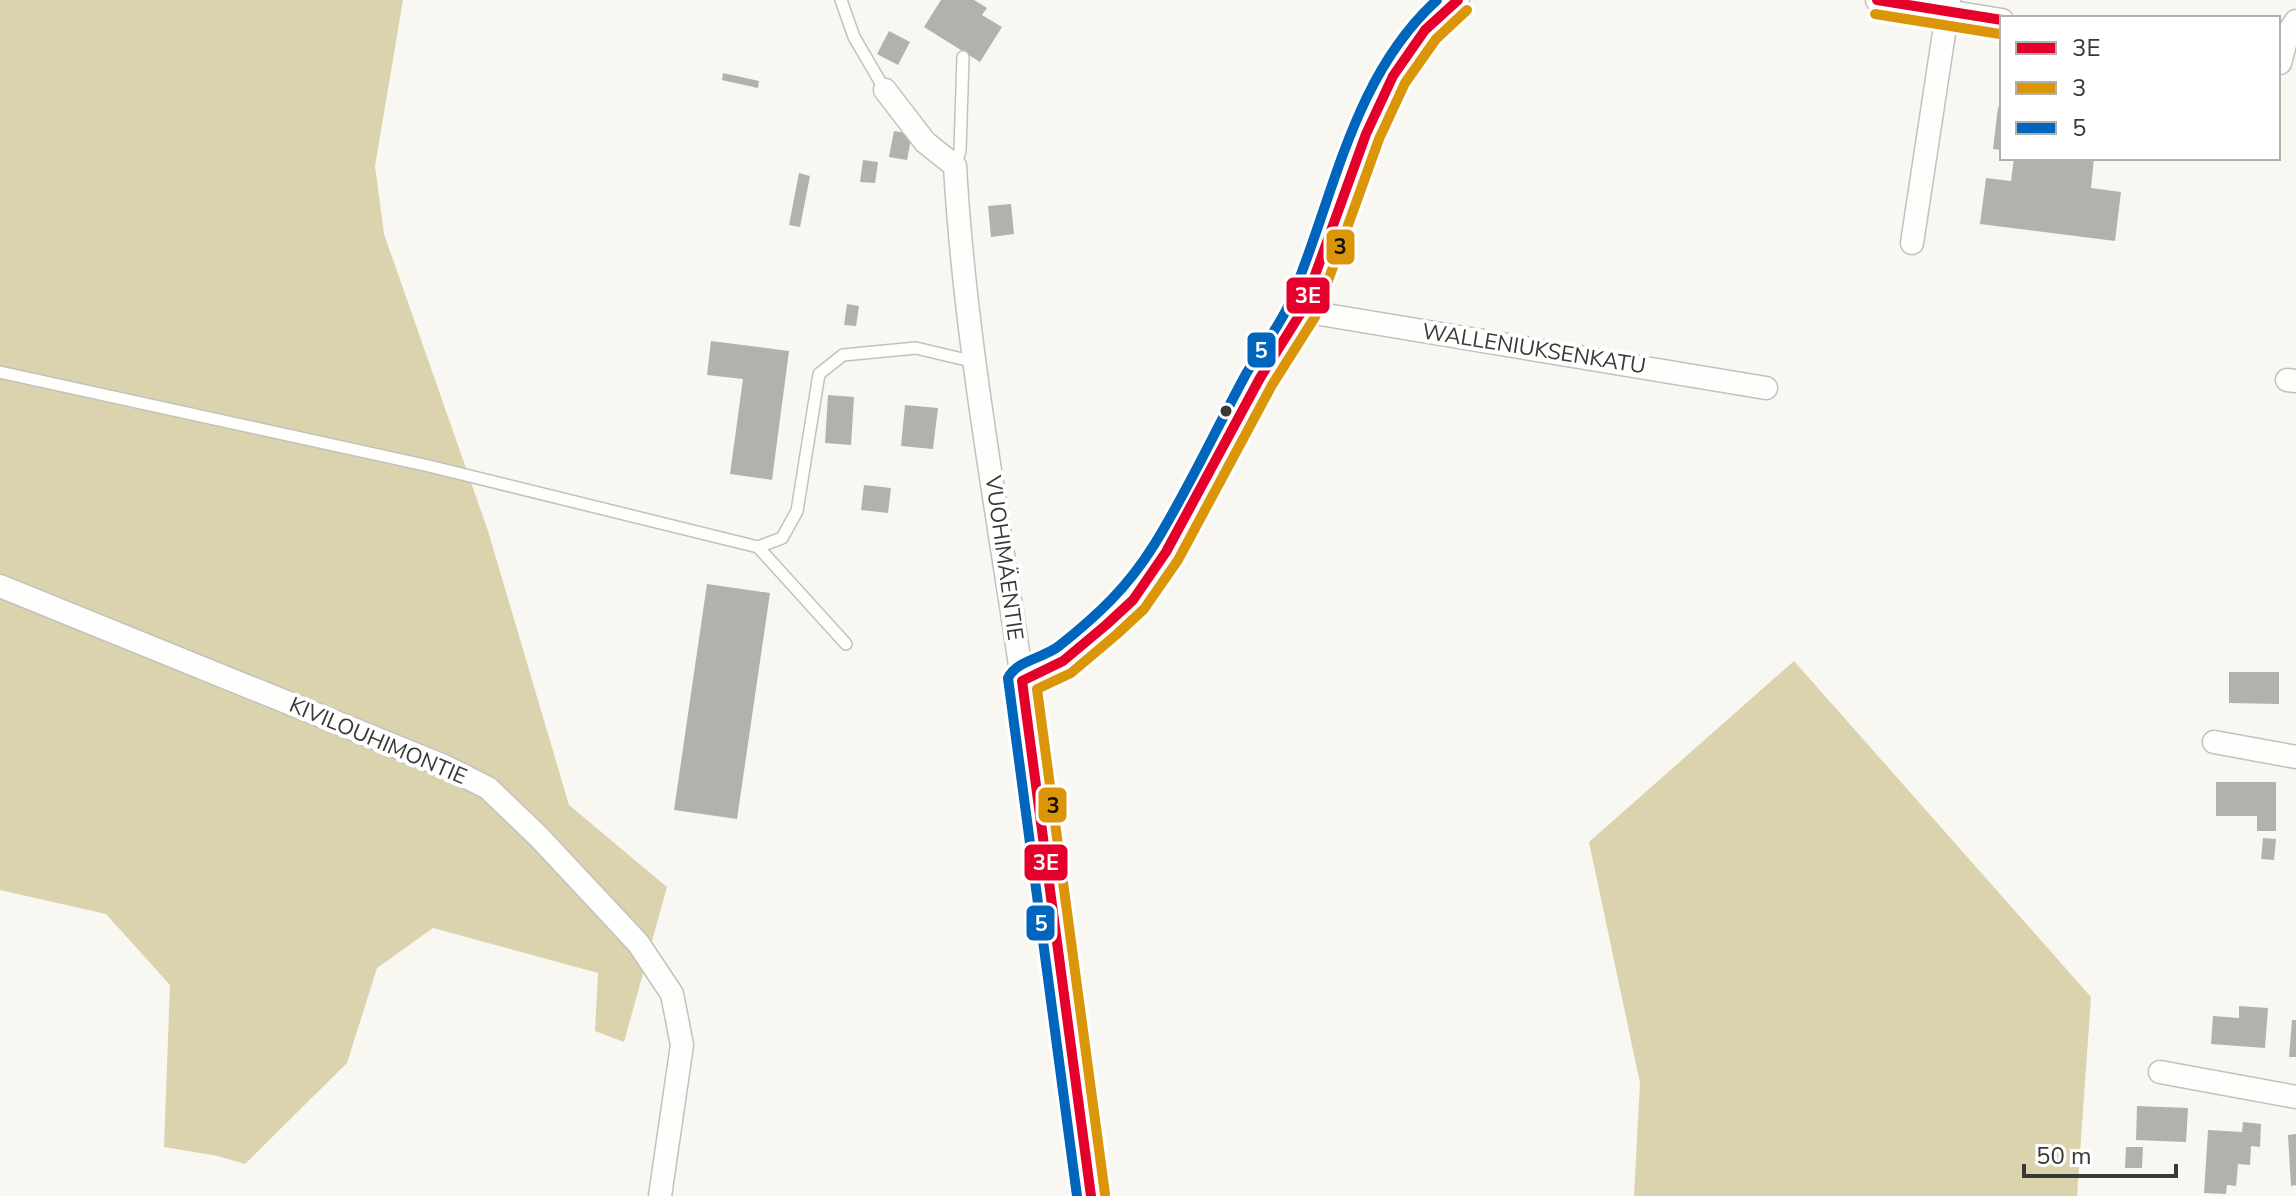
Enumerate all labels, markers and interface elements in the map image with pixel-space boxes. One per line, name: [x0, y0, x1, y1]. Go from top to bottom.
legend: [2000, 16, 2280, 160]
text: 3E: [2072, 32, 2100, 64]
text: 3: [2072, 72, 2086, 104]
text: 5: [2072, 112, 2086, 144]
line badge: 3: [1325, 228, 1356, 266]
text: 3: [1333, 232, 1347, 262]
line badge: 3E: [1285, 276, 1331, 315]
text: 3E: [1295, 281, 1321, 311]
street label: WALLENIUKSENKATU: [1420, 316, 1648, 382]
line badge: 5: [1246, 331, 1277, 369]
text: 5: [1254, 336, 1268, 366]
unlabelled marker: [1218, 403, 1234, 419]
street label: VUOHIMÄENTIE: [977, 473, 1030, 642]
street label: KIVILOUHIMONTIE: [285, 690, 471, 792]
line badge: 3: [1037, 786, 1068, 824]
text: 3: [1046, 791, 1060, 821]
line badge: 3E: [1023, 843, 1069, 882]
text: 3E: [1033, 848, 1059, 878]
line badge: 5: [1025, 904, 1056, 942]
text: 5: [1034, 909, 1048, 939]
scale bar: [2024, 1128, 2176, 1178]
text: 50 m: [2036, 1140, 2092, 1172]

